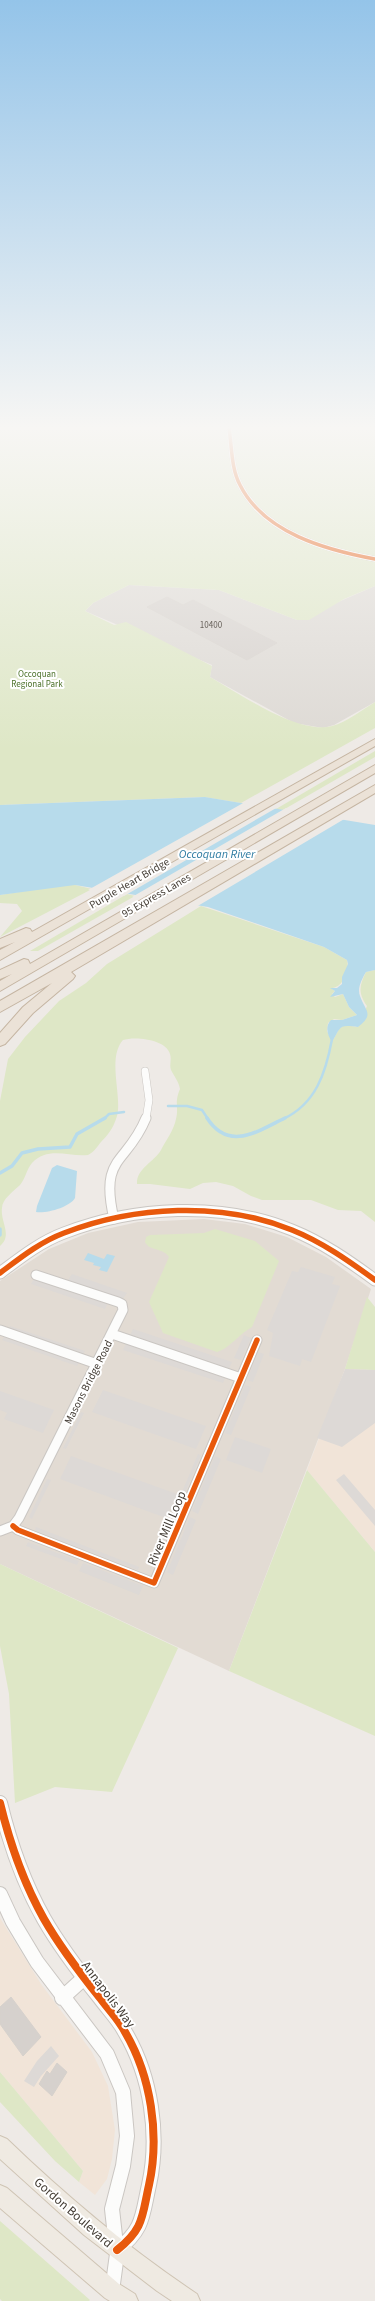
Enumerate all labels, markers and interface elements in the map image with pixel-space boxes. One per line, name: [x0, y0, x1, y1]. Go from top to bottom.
house number: 10400: [200, 619, 223, 632]
park label: Occoquan Regional Park: [11, 668, 63, 691]
water label: Occoquan River: [179, 846, 256, 863]
street label: Purple Heart Bridge: [86, 854, 173, 913]
street label: 95 Express Lanes: [119, 869, 194, 921]
street label: Masons Bridge Road: [61, 1338, 116, 1427]
street label: River Mill Loop: [143, 1488, 191, 1569]
street label: Annapolis Way: [77, 1958, 139, 2032]
street label: Gordon Boulevard: [30, 2173, 117, 2252]

